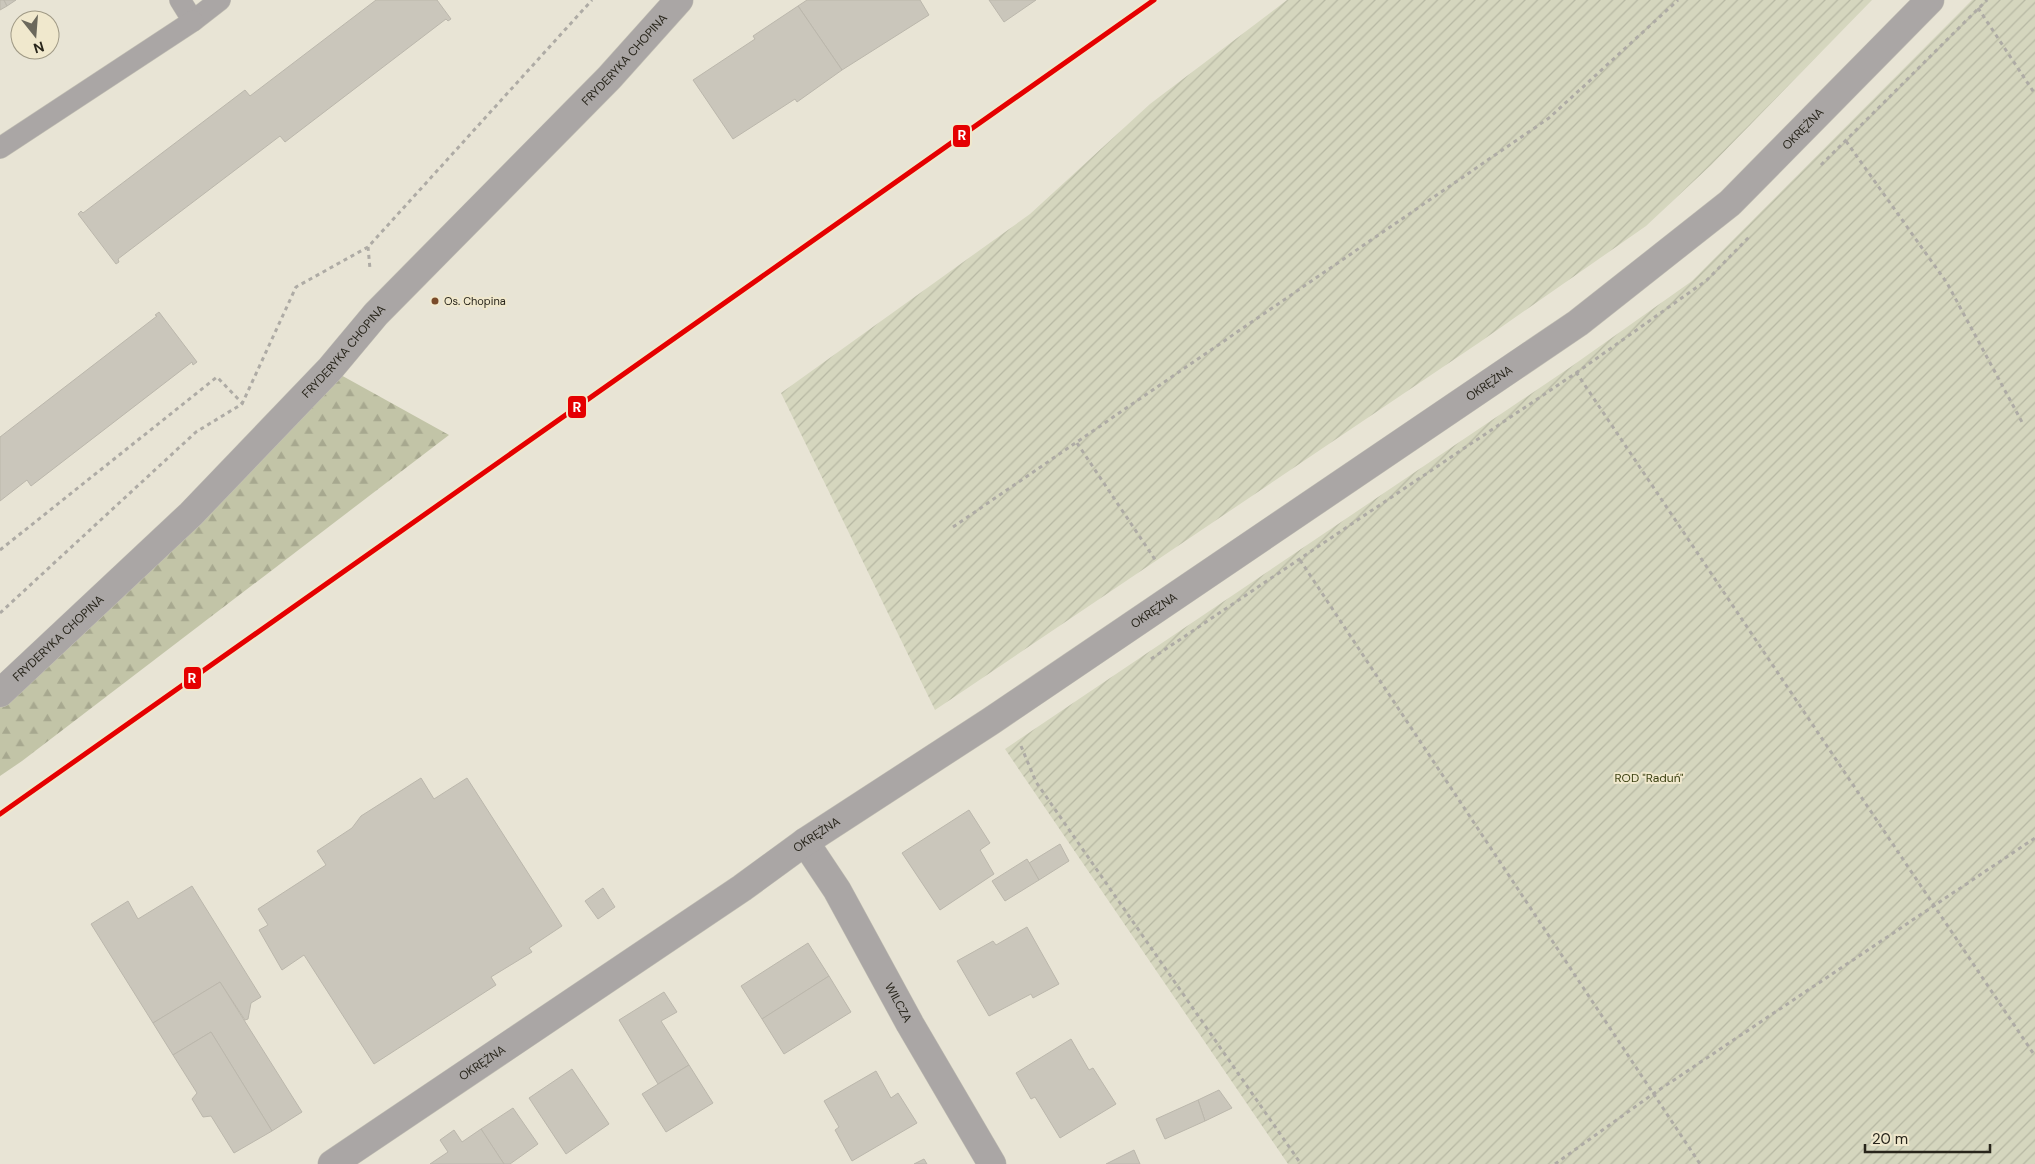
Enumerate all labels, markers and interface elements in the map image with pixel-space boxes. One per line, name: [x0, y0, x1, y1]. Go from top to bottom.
north arrow: [10, 10, 60, 60]
street label: FRYDERYKA CHOPINA: [578, 10, 671, 109]
text: N: [31, 37, 46, 58]
street label: OKRĘŻNA: [1779, 104, 1827, 153]
line badge: R: [952, 124, 971, 148]
text: R: [958, 126, 967, 144]
place label: Os. Chopina: [444, 294, 506, 308]
marker: Os. Chopina: [430, 296, 440, 306]
street label: FRYDERYKA CHOPINA: [298, 301, 389, 401]
street label: OKRĘŻNA: [1463, 362, 1516, 405]
line badge: R: [567, 395, 587, 419]
text: R: [573, 398, 582, 416]
street label: OKRĘŻNA: [1128, 589, 1180, 632]
street label: FRYDERYKA CHOPINA: [9, 592, 107, 685]
line badge: R: [183, 666, 202, 690]
text: R: [188, 669, 197, 687]
park label: ROD "Raduń": [1614, 770, 1684, 786]
street label: OKRĘŻNA: [790, 813, 843, 856]
street label: WILCZA: [881, 980, 916, 1025]
street label: OKRĘŻNA: [456, 1041, 509, 1084]
scale bar: [1865, 1122, 1990, 1154]
text: 20 m: [1872, 1129, 1908, 1149]

